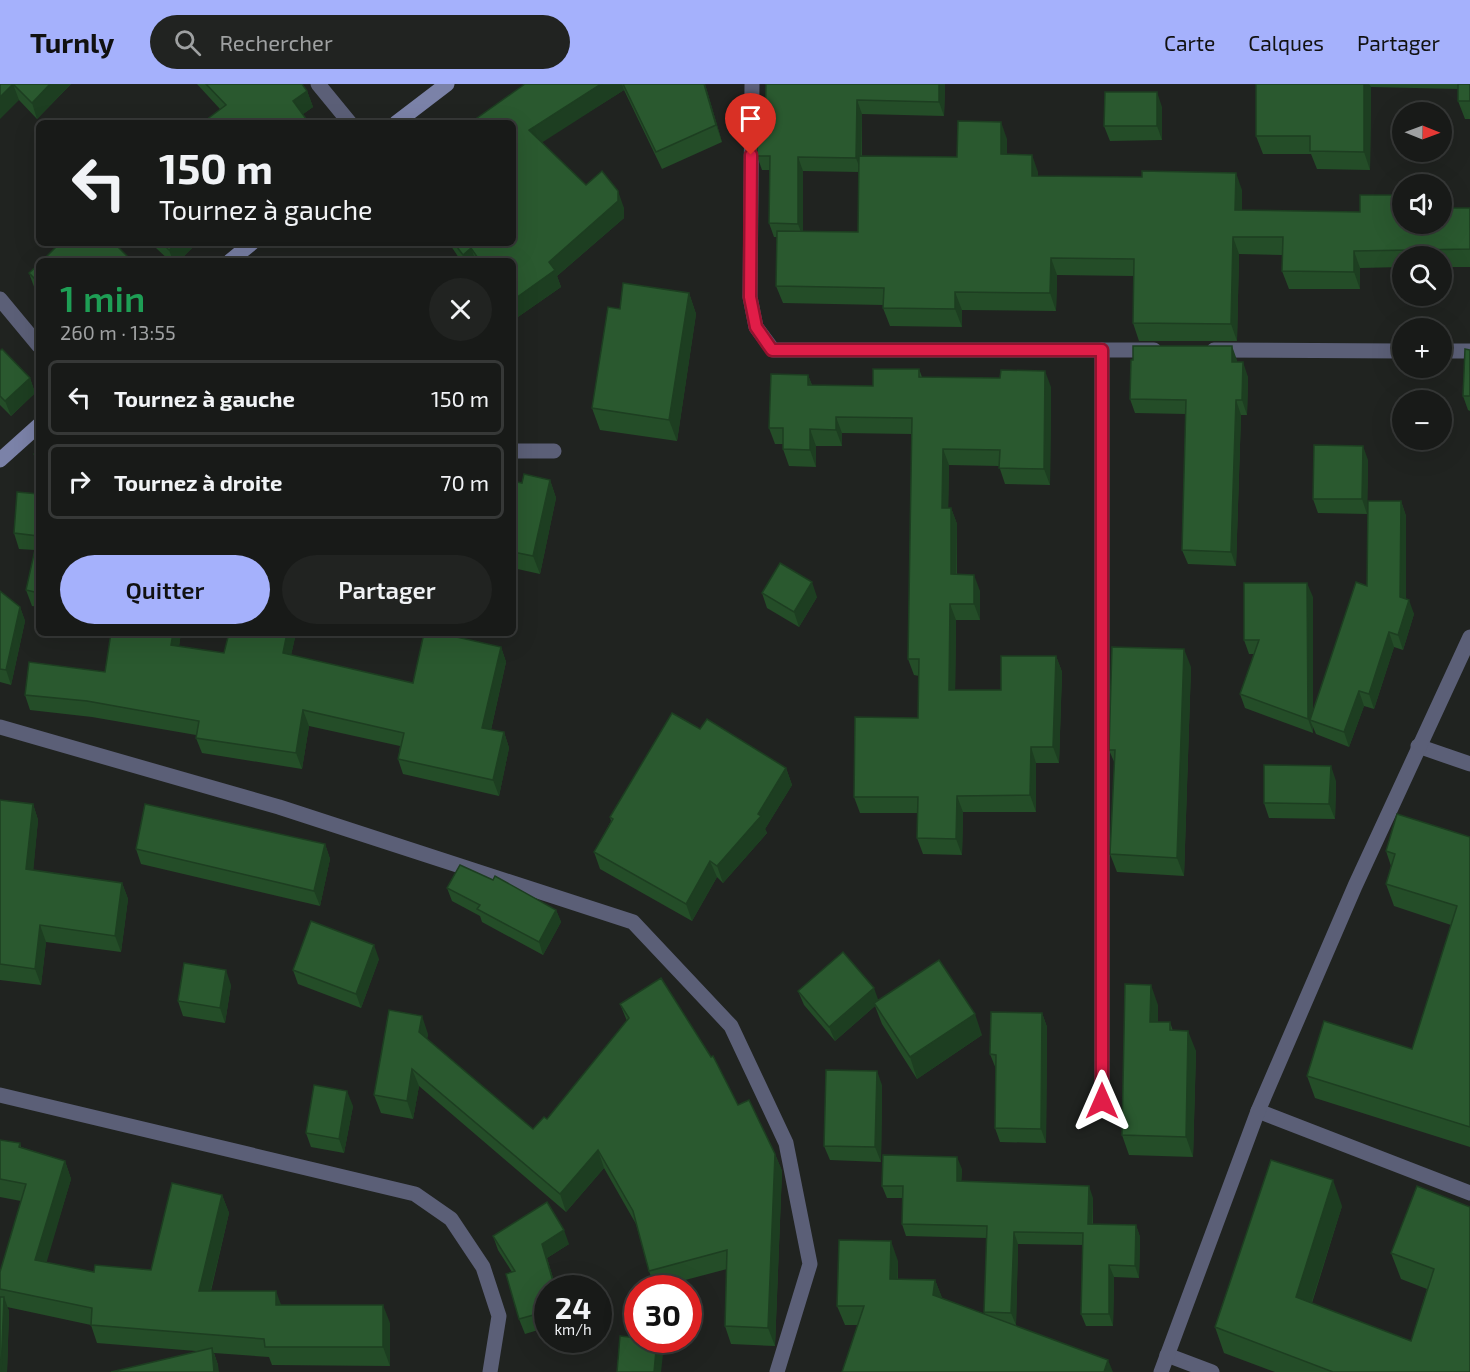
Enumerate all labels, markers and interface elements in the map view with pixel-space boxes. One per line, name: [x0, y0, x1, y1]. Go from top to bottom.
search box: [150, 15, 570, 69]
text: Turnly: [30, 25, 114, 59]
icon: search: [171, 26, 204, 59]
text: Rechercher: [219, 29, 333, 55]
text: Carte: [1164, 30, 1215, 55]
text: Calques: [1248, 30, 1324, 55]
text: Partager: [1357, 30, 1440, 55]
pin: [725, 93, 776, 155]
icon: arrive: [734, 102, 767, 135]
north arrow: [1392, 102, 1452, 162]
map controls: [1392, 102, 1452, 450]
text: 150 m: [159, 142, 273, 192]
icon: left: [60, 144, 138, 222]
button: sound: [1392, 174, 1452, 234]
text: Tournez à gauche: [159, 193, 373, 225]
button: search: [1392, 246, 1452, 306]
text: 1 min: [60, 276, 145, 319]
button: close: [429, 278, 492, 341]
button: +: [1392, 318, 1452, 378]
text: 260 m · 13:55: [60, 320, 176, 344]
icon: left: [63, 381, 96, 414]
text: Tournez à gauche: [114, 385, 295, 411]
text: 150 m: [431, 385, 489, 411]
button: −: [1392, 390, 1452, 450]
icon: right: [63, 465, 96, 498]
text: Tournez à droite: [114, 469, 283, 495]
text: 70 m: [440, 469, 489, 495]
button: Quitter: [60, 555, 270, 624]
button: Partager: [282, 555, 492, 624]
position arrow: [1070, 1069, 1134, 1133]
speed limit sign: 30: [624, 1275, 702, 1353]
text: 24: [555, 1289, 591, 1325]
text: km/h: [554, 1320, 592, 1338]

